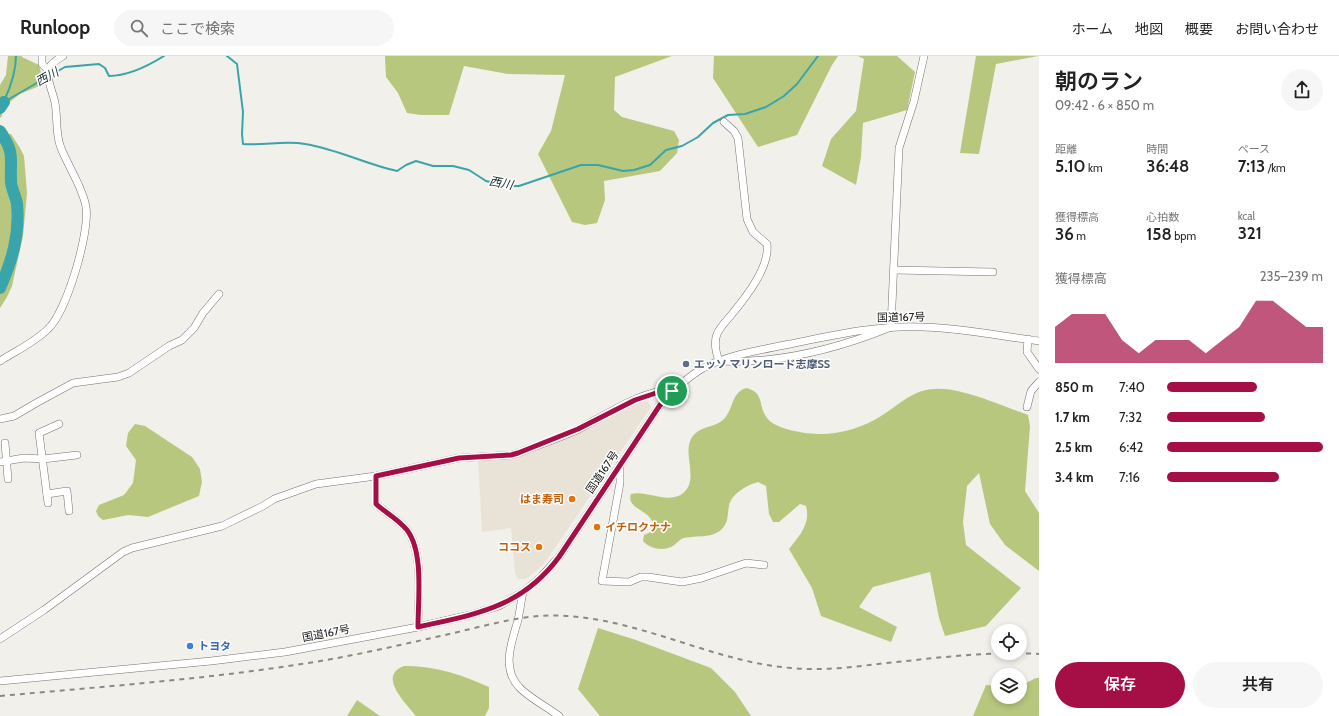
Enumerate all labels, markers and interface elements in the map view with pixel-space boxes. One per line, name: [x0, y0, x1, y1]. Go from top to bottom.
search box: [114, 10, 394, 46]
text: Runloop: [20, 16, 90, 39]
icon: search: [128, 17, 150, 39]
text: ここで検索: [160, 20, 235, 38]
text: ホーム: [1071, 20, 1113, 38]
text: 地図: [1135, 20, 1163, 38]
text: 概要: [1185, 20, 1213, 38]
text: お問い合わせ: [1235, 20, 1319, 38]
water label: 西川: [33, 63, 63, 89]
text: 朝のラン: [1055, 68, 1143, 95]
button: share: [1281, 69, 1323, 111]
text: 09:42 · 6 × 850 m: [1055, 97, 1154, 113]
text: 距離: [1055, 142, 1077, 156]
text: 時間: [1146, 142, 1168, 156]
text: ペース: [1238, 142, 1270, 156]
text: 5.10: [1055, 156, 1086, 176]
text: 36:48: [1146, 156, 1189, 176]
text: 7:13: [1238, 156, 1265, 176]
text: km: [1086, 161, 1103, 175]
text: /km: [1265, 161, 1286, 175]
water label: 西川: [488, 173, 516, 193]
text: kcal: [1238, 209, 1255, 223]
text: 獲得標高: [1055, 210, 1099, 224]
text: 心拍数: [1146, 210, 1179, 224]
text: 321: [1238, 223, 1262, 243]
text: 36: [1055, 224, 1074, 244]
text: 158: [1146, 224, 1172, 244]
text: m: [1074, 229, 1086, 243]
text: bpm: [1172, 229, 1196, 243]
text: 235–239 m: [1260, 268, 1323, 284]
text: 獲得標高: [1055, 270, 1107, 286]
street label: 国道167号: [877, 310, 925, 324]
place label: エッソ マリンロード志摩SS: [694, 357, 831, 371]
marker: エッソ マリンロード志摩SS: [681, 359, 691, 369]
pin: [655, 374, 689, 408]
text: 850 m: [1055, 379, 1093, 395]
text: 7:40: [1119, 379, 1145, 395]
icon: arrive: [661, 380, 683, 402]
text: 1.7 km: [1055, 409, 1090, 425]
text: 7:32: [1119, 409, 1142, 425]
text: 2.5 km: [1055, 439, 1092, 455]
text: 6:42: [1119, 439, 1143, 455]
street label: 国道167号: [583, 448, 621, 496]
text: 3.4 km: [1055, 469, 1094, 485]
text: 7:16: [1119, 469, 1140, 485]
place label: はま寿司: [520, 492, 564, 506]
marker: はま寿司: [567, 494, 577, 504]
place label: イチロクナナ: [605, 520, 671, 534]
marker: イチロクナナ: [592, 522, 602, 532]
place label: ココス: [498, 540, 531, 554]
marker: ココス: [534, 542, 544, 552]
street label: 国道167号: [301, 622, 351, 644]
map controls: [991, 624, 1027, 704]
button: locate: [991, 624, 1027, 660]
place label: トヨタ: [198, 639, 231, 653]
marker: トヨタ: [185, 641, 195, 651]
button: 保存: [1055, 662, 1185, 708]
button: 共有: [1193, 662, 1323, 708]
button: layers: [991, 668, 1027, 704]

